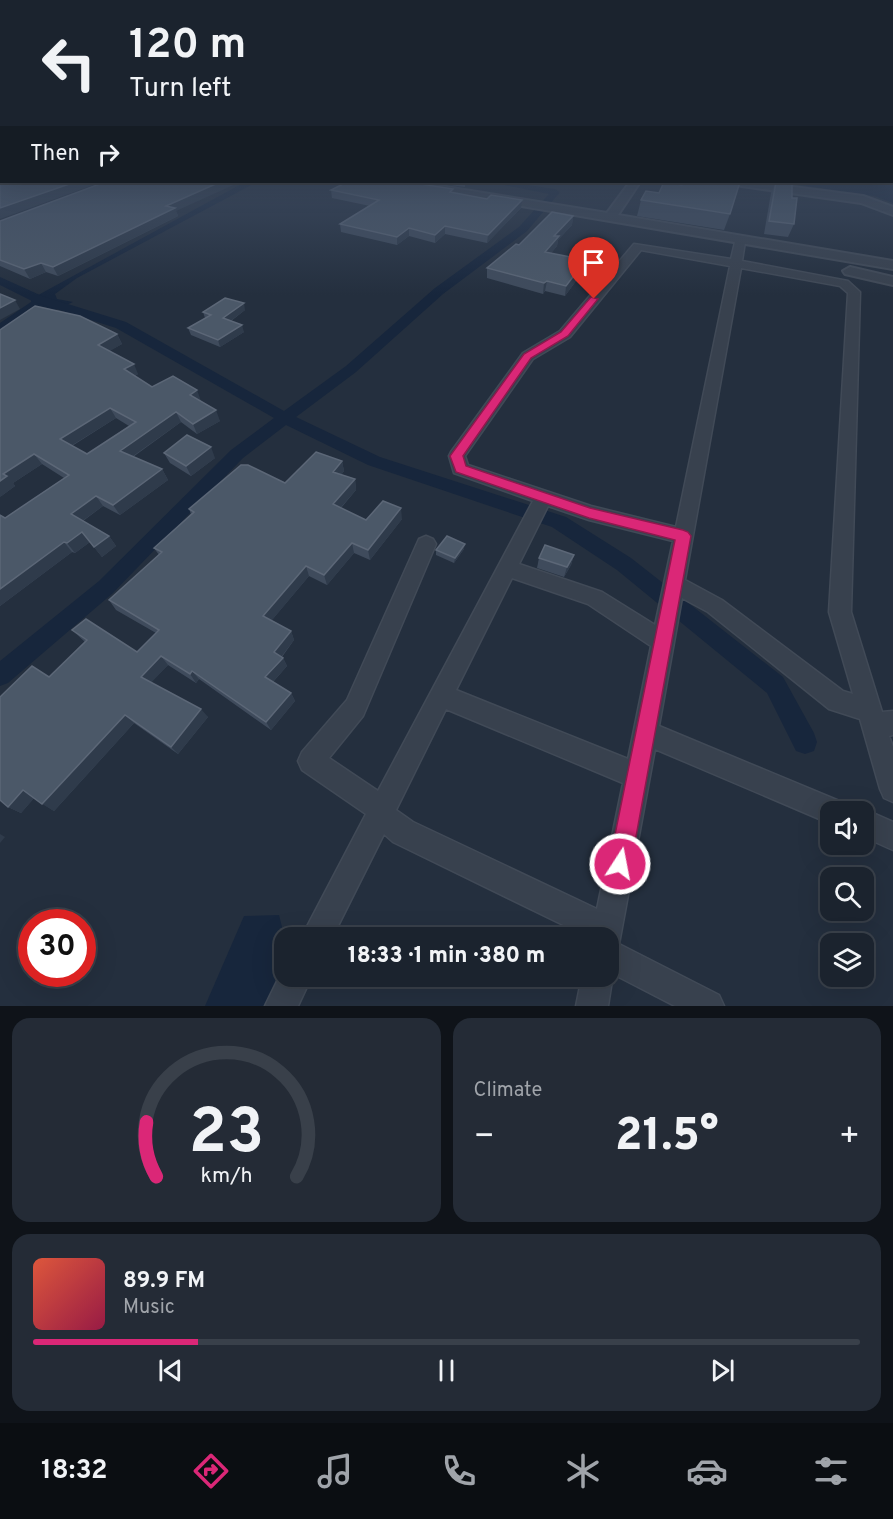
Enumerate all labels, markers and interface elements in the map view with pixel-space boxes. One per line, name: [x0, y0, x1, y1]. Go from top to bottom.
text: 120 m: [129, 20, 246, 73]
icon: left: [30, 24, 108, 102]
text: Turn left: [129, 72, 231, 106]
icon: right: [92, 138, 125, 171]
text: Then: [30, 141, 80, 168]
pin: [568, 237, 619, 299]
icon: arrive: [577, 246, 610, 279]
map controls: [820, 801, 874, 987]
button: sound: [820, 801, 874, 855]
position arrow: [588, 832, 652, 896]
button: search: [820, 867, 874, 921]
speed limit sign: 30: [18, 909, 96, 987]
button: layers: [820, 933, 874, 987]
text: 18:33 · 1 min · 380 m: [348, 943, 545, 970]
text: Climate: [474, 1078, 542, 1104]
text: 23: [188, 1096, 264, 1175]
text: 21.5°: [615, 1109, 719, 1166]
text: −: [474, 1117, 495, 1159]
text: +: [839, 1117, 860, 1159]
text: km/h: [200, 1163, 252, 1190]
text: 89.9 FM: [123, 1268, 205, 1295]
text: Music: [123, 1295, 175, 1321]
icon: previous: [154, 1354, 187, 1387]
icon: pause: [430, 1354, 463, 1387]
icon: next: [706, 1354, 739, 1387]
icon: directions: [190, 1450, 232, 1492]
icon: music: [314, 1450, 356, 1492]
icon: phone: [438, 1450, 480, 1492]
icon: climate: [562, 1450, 604, 1492]
icon: car: [686, 1450, 728, 1492]
icon: filters: [810, 1450, 852, 1492]
text: 18:32: [41, 1454, 108, 1488]

